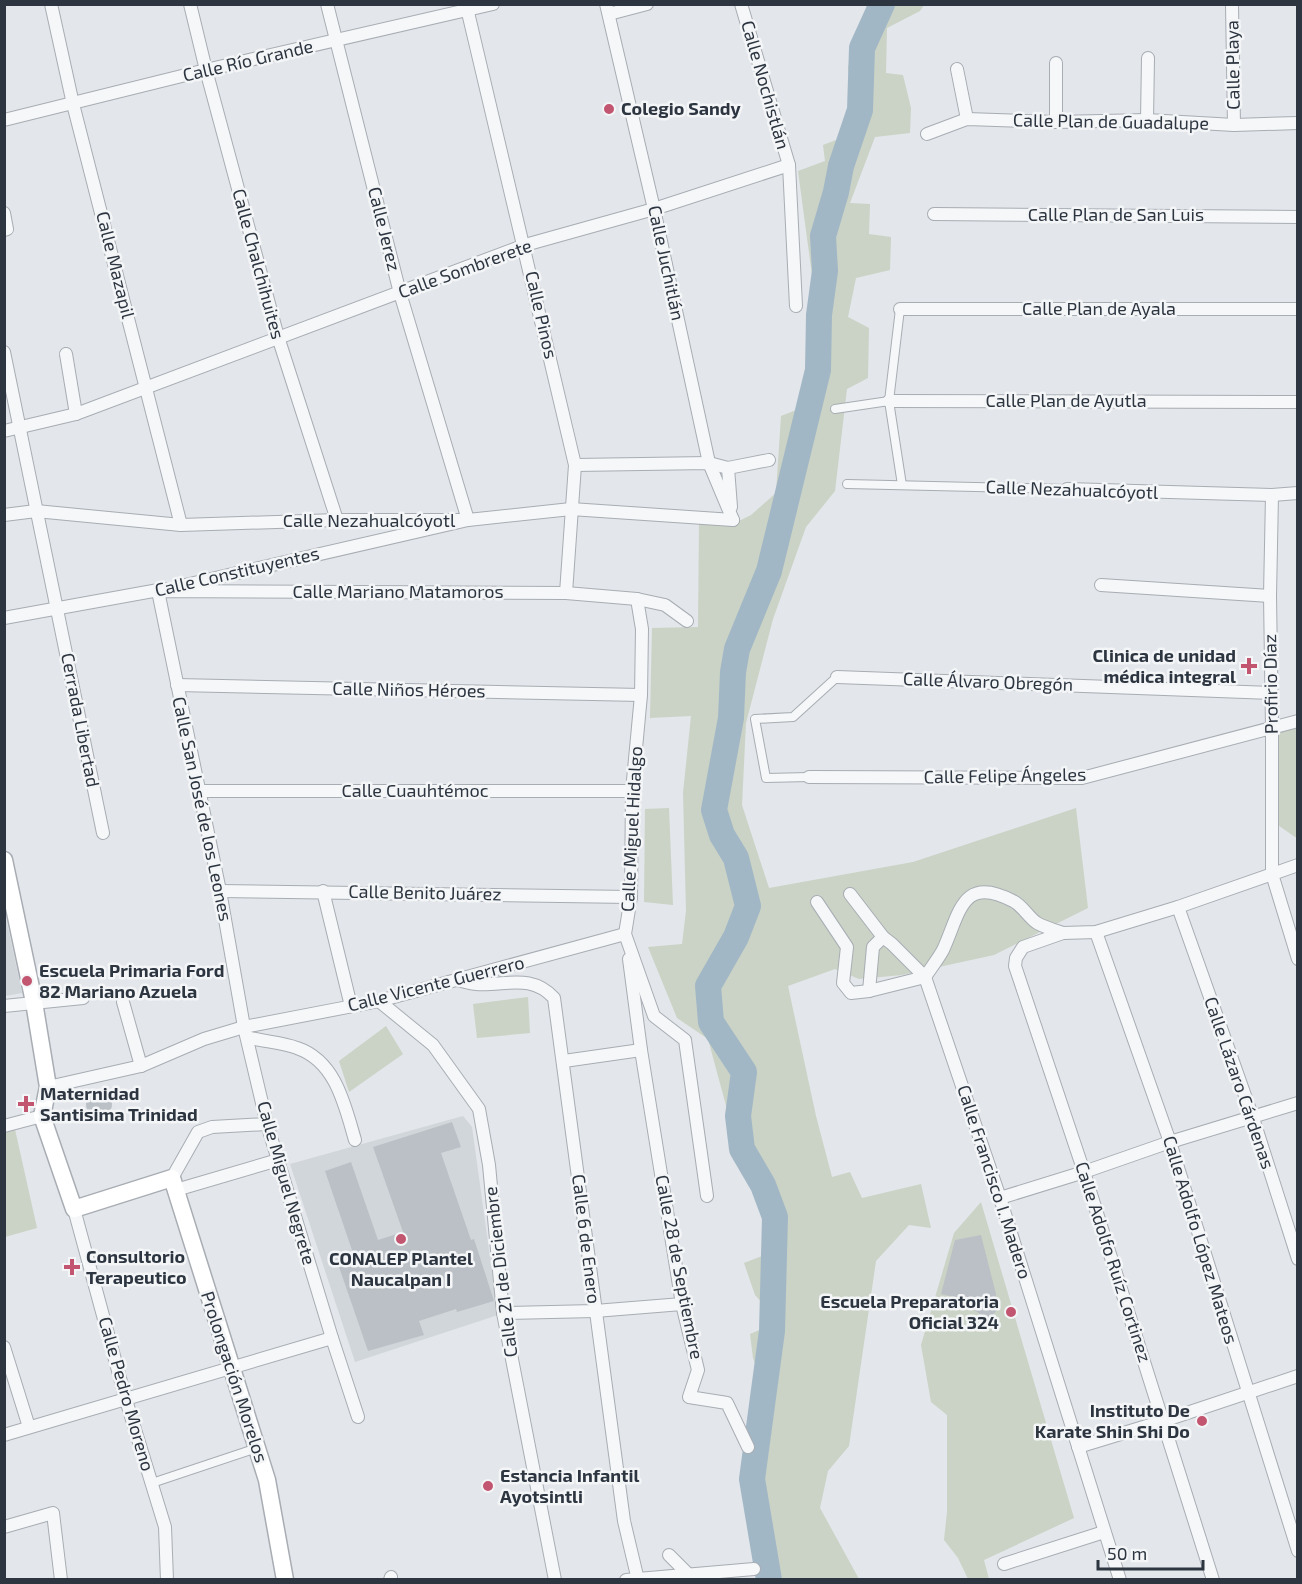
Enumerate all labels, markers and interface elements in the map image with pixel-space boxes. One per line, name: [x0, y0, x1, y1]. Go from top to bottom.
street label: Calle Nochistlán: [737, 18, 795, 152]
street label: Calle Playa: [1220, 20, 1244, 110]
street label: Calle Río Grande: [180, 34, 315, 86]
place label: Colegio Sandy: [621, 97, 742, 119]
marker: Colegio Sandy: [602, 102, 616, 116]
street label: Calle Plan de Guadalupe: [1013, 108, 1209, 134]
street label: Calle Jerez: [364, 184, 406, 273]
street label: Calle Chalchihuites: [228, 186, 290, 341]
street label: Calle Juchitlán: [644, 203, 690, 322]
street label: Calle Plan de San Luis: [1028, 203, 1204, 225]
street label: Calle Mazapil: [92, 209, 140, 321]
street label: Calle Sombrerete: [395, 234, 535, 302]
street label: Calle Pinos: [521, 269, 563, 361]
street label: Calle Plan de Ayala: [1022, 297, 1176, 319]
street label: Calle Plan de Ayutla: [985, 389, 1147, 411]
street label: Calle Nezahualcóyotl: [985, 475, 1159, 503]
street label: Calle Nezahualcóyotl: [283, 509, 456, 531]
street label: Calle Constituyentes: [152, 541, 321, 601]
street label: Calle Mariano Matamoros: [292, 580, 504, 602]
street label: Profirio Díaz: [1258, 634, 1282, 734]
place label: Clinica de unidad médica integral: [1092, 644, 1236, 687]
street label: Cerrada Libertad: [57, 651, 105, 789]
marker: Clinica de unidad médica integral: [1240, 657, 1258, 675]
street label: Calle Álvaro Obregón: [903, 667, 1074, 695]
street label: Calle Niños Héroes: [332, 677, 486, 701]
street label: Calle San José de los Leones: [168, 695, 238, 923]
street label: Calle Miguel Hidalgo: [616, 746, 646, 912]
street label: Calle Felipe Ángeles: [924, 763, 1086, 787]
street label: Calle Cuauhtémoc: [342, 779, 489, 801]
street label: Calle Benito Juárez: [348, 880, 502, 904]
street label: Calle Vicente Guerrero: [345, 950, 526, 1016]
place label: Escuela Primaria Ford 82 Mariano Azuela: [39, 959, 224, 1002]
marker: Escuela Primaria Ford 82 Mariano Azuela: [20, 974, 34, 988]
street label: Calle Lázaro Cárdenas: [1200, 994, 1280, 1172]
place label: Maternidad Santisima Trinidad: [40, 1082, 198, 1125]
street label: Calle Francisco I. Madero: [953, 1082, 1037, 1281]
marker: Maternidad Santisima Trinidad: [17, 1095, 35, 1113]
street label: Calle Miguel Negrete: [253, 1098, 321, 1267]
street label: Calle Adolfo López Mateos: [1159, 1133, 1243, 1346]
street label: Calle Adolfo Ruíz Cortinez: [1071, 1159, 1157, 1365]
street label: Calle 6 de Enero: [568, 1173, 606, 1305]
street label: Calle 28 de Septiembre: [651, 1173, 709, 1361]
street label: Calle 21 de Diciembre: [479, 1186, 521, 1359]
marker: CONALEP Plantel Naucalpan I: [394, 1232, 408, 1246]
place label: Consultorio Terapeutico: [86, 1245, 187, 1288]
place label: CONALEP Plantel Naucalpan I: [329, 1247, 473, 1290]
marker: Consultorio Terapeutico: [63, 1258, 81, 1276]
street label: Prolongación Morelos: [197, 1288, 273, 1465]
place label: Escuela Preparatoria Oficial 324: [820, 1290, 999, 1333]
marker: Escuela Preparatoria Oficial 324: [1004, 1305, 1018, 1319]
street label: Calle Pedro Moreno: [94, 1314, 160, 1473]
place label: Instituto De Karate Shin Shi Do: [1035, 1399, 1190, 1442]
marker: Instituto De Karate Shin Shi Do: [1195, 1414, 1209, 1428]
place label: Estancia Infantil Ayotsintli: [500, 1464, 639, 1507]
marker: Estancia Infantil Ayotsintli: [481, 1479, 495, 1493]
scale bar: [1098, 1533, 1203, 1571]
text: 50 m: [1107, 1542, 1147, 1564]

